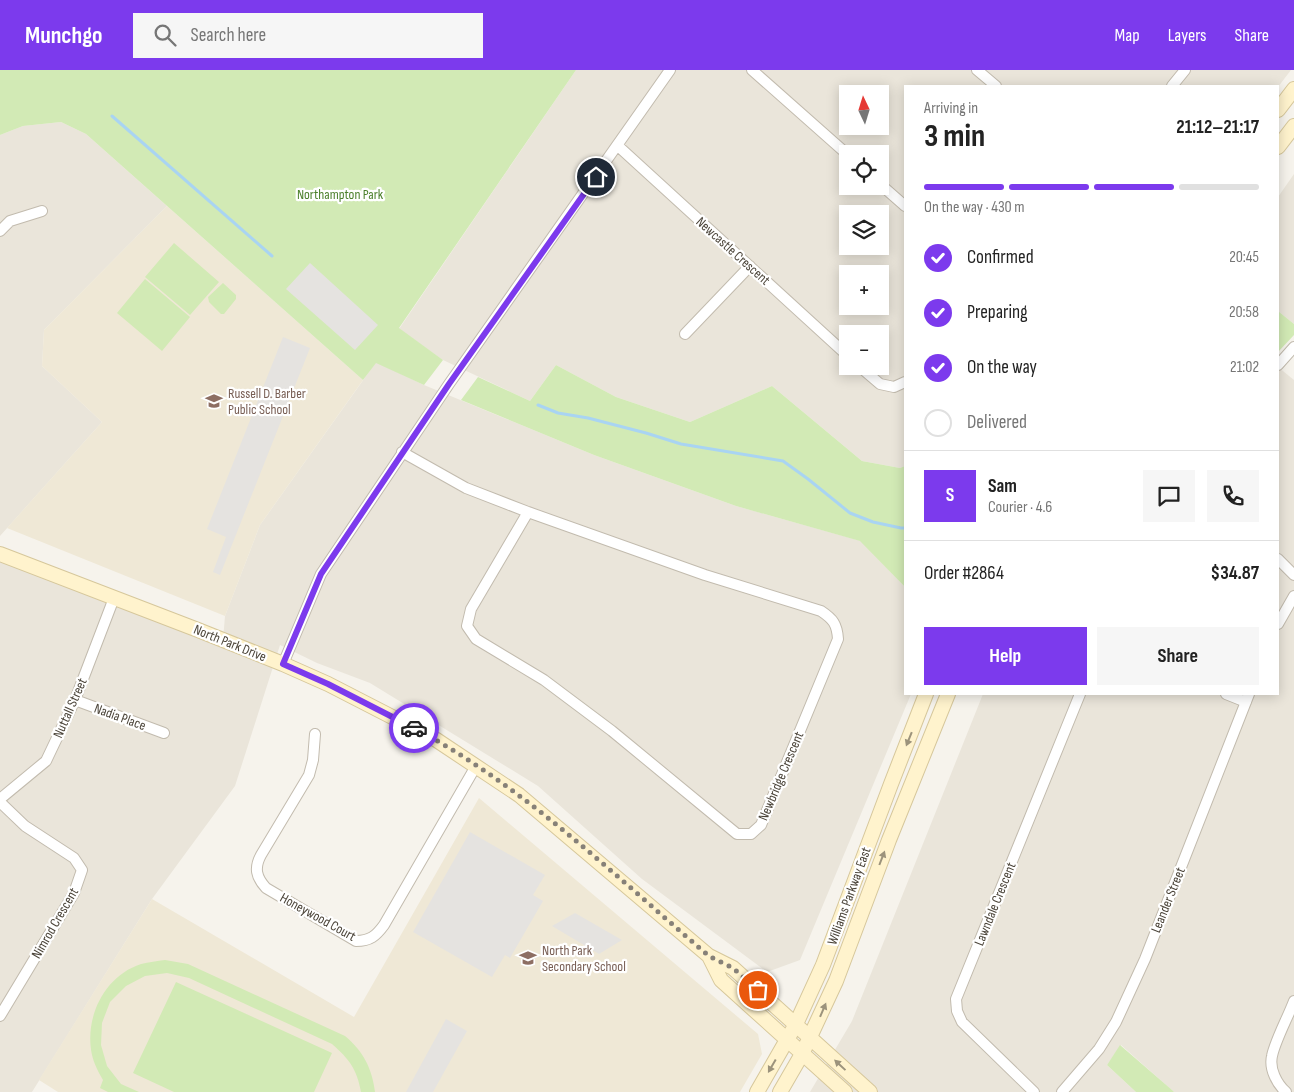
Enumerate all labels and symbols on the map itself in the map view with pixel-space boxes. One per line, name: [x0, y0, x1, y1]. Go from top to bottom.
north arrow: [839, 85, 889, 135]
pin: [575, 156, 617, 198]
park label: Northampton Park: [297, 186, 384, 203]
street label: Newcastle Crescent: [692, 213, 774, 289]
place label: Russell D. Barber Public School: [228, 385, 306, 418]
school or university icon: Russell D. Barber Public School: [204, 391, 224, 411]
street label: North Park Drive: [191, 621, 269, 665]
street label: Nuttall Street: [49, 675, 91, 741]
street label: Nadia Place: [92, 700, 148, 734]
courier: [389, 703, 439, 753]
street label: Newbridge Crescent: [755, 729, 807, 823]
one-way arrow: [904, 732, 912, 746]
street label: Williams Parkway East: [823, 845, 875, 947]
one-way arrow: [878, 850, 886, 865]
street label: Lawndale Crescent: [970, 860, 1020, 948]
street label: Leander Street: [1147, 865, 1189, 935]
street label: Nimrod Crescent: [28, 884, 82, 962]
street label: Honeywood Court: [277, 889, 359, 945]
place label: North Park Secondary School: [542, 942, 626, 975]
school or university icon: North Park Secondary School: [518, 948, 538, 968]
pin: [737, 969, 779, 1011]
one-way arrow: [820, 1003, 828, 1017]
one-way arrow: [768, 1059, 777, 1073]
one-way arrow: [835, 1059, 847, 1071]

